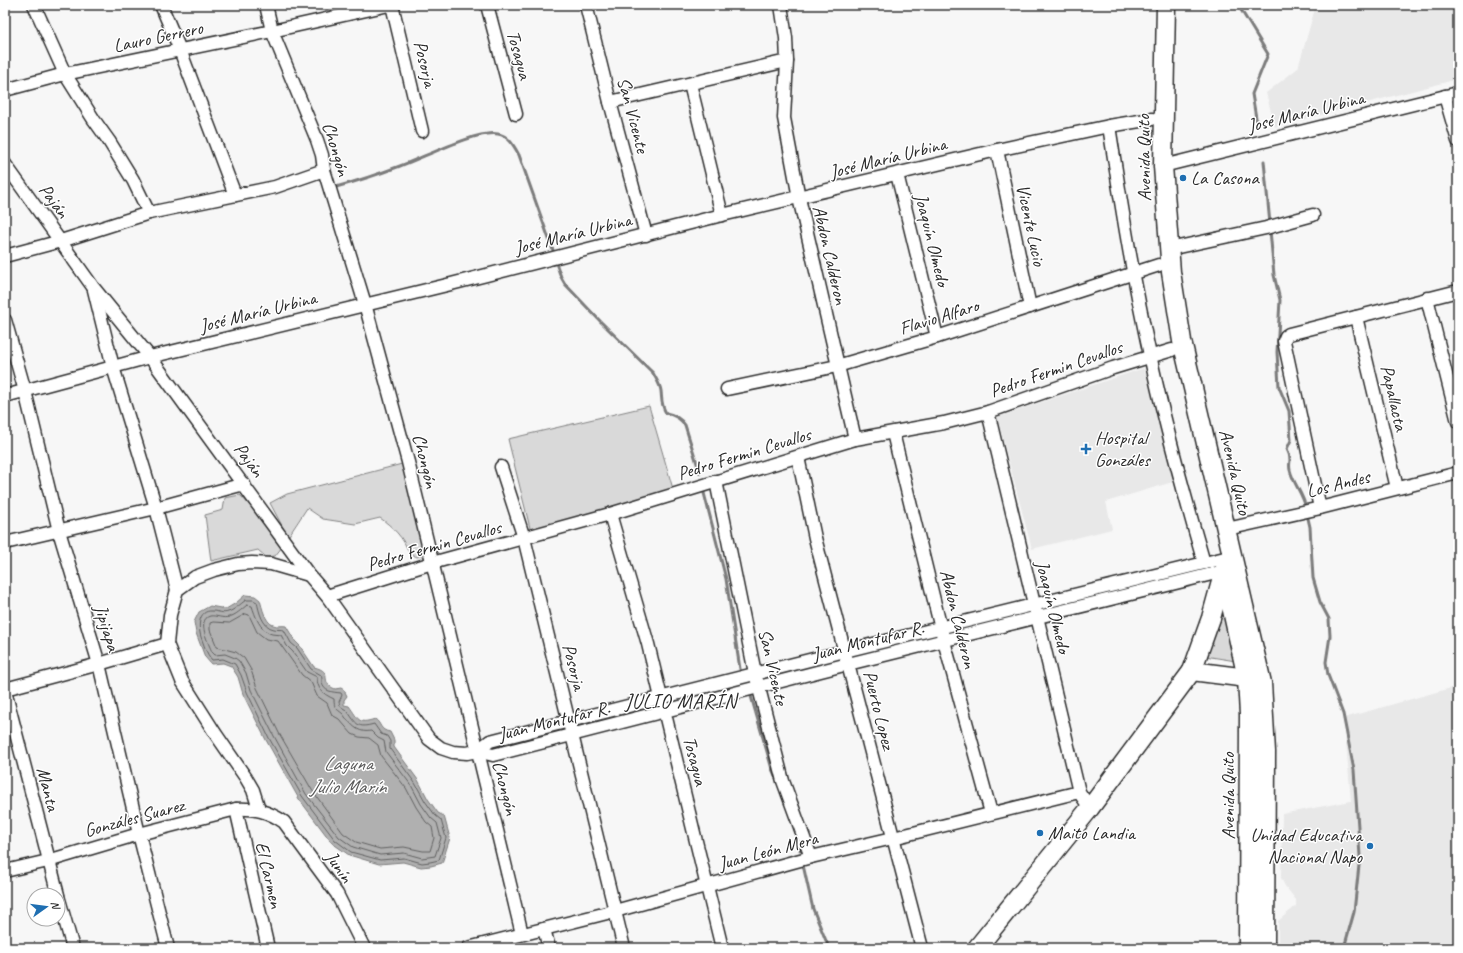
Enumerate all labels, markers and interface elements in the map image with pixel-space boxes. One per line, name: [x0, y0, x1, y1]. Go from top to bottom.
street label: Lauro Gerrero: [111, 16, 206, 58]
street label: Tosagua: [501, 28, 537, 84]
street label: Posorja: [408, 39, 442, 92]
street label: San Vicente: [611, 75, 655, 157]
street label: José María Urbina: [1244, 85, 1369, 138]
street label: Avenida Quito: [1131, 113, 1157, 202]
street label: Chongón: [316, 119, 356, 179]
street label: José María Urbina: [826, 131, 951, 184]
place label: La Casona: [1191, 166, 1261, 190]
marker: La Casona: [1178, 173, 1188, 183]
street label: Paján: [33, 179, 75, 223]
street label: Vicente Lucio: [1011, 182, 1052, 269]
street label: Joaquín Olmedo: [909, 190, 956, 291]
street label: Abdon Calderon: [807, 203, 853, 307]
street label: José María Urbina: [511, 207, 636, 260]
street label: José María Urbina: [196, 285, 321, 338]
street label: Flavio Alfaro: [896, 293, 984, 340]
street label: Pedro Fermin Cevallos: [987, 335, 1127, 403]
street label: Papallacta: [1375, 363, 1414, 435]
street label: Pedro Fermin Cevallos: [674, 422, 815, 486]
place label: Hospital Gonzáles: [1095, 426, 1151, 472]
street label: Avenida Quito: [1214, 427, 1257, 518]
street label: Chongón: [407, 431, 443, 491]
street label: Paján: [228, 438, 270, 482]
marker: Hospital Gonzáles: [1080, 443, 1092, 455]
street label: Los Andes: [1304, 464, 1374, 503]
street label: Pedro Fermin Cevallos: [364, 515, 505, 577]
street label: Joaquín Olmedo: [1030, 557, 1077, 658]
street label: Abdon Calderon: [934, 567, 982, 671]
street label: Jipijapa: [88, 601, 126, 656]
street label: Juan Montufar R.: [809, 615, 927, 667]
street label: San Vicente: [753, 627, 794, 709]
street label: Posorja: [557, 641, 592, 695]
street label: Puerto Lopez: [858, 668, 901, 754]
district label: JULIO MARÍN: [624, 689, 739, 714]
street label: Juan Montufar R.: [495, 695, 613, 747]
street label: Tosagua: [677, 734, 713, 790]
water label: Laguna Julio Marín: [308, 751, 388, 799]
street label: Avenida Quito: [1216, 751, 1240, 839]
street label: Chongón: [487, 758, 523, 818]
street label: Manta: [31, 765, 65, 815]
street label: Gonzáles Suarez: [81, 793, 188, 843]
place label: Maito Landia: [1048, 821, 1137, 845]
place label: Unidad Educativa Nacional Napo: [1250, 823, 1364, 869]
street label: Juan León Mera: [715, 826, 822, 876]
marker: Maito Landia: [1035, 828, 1045, 838]
street label: El Carmen: [250, 839, 288, 911]
marker: Unidad Educativa Nacional Napo: [1365, 841, 1375, 851]
street label: Junín: [319, 846, 359, 888]
north arrow: [26, 887, 66, 927]
text: N: [48, 900, 64, 912]

